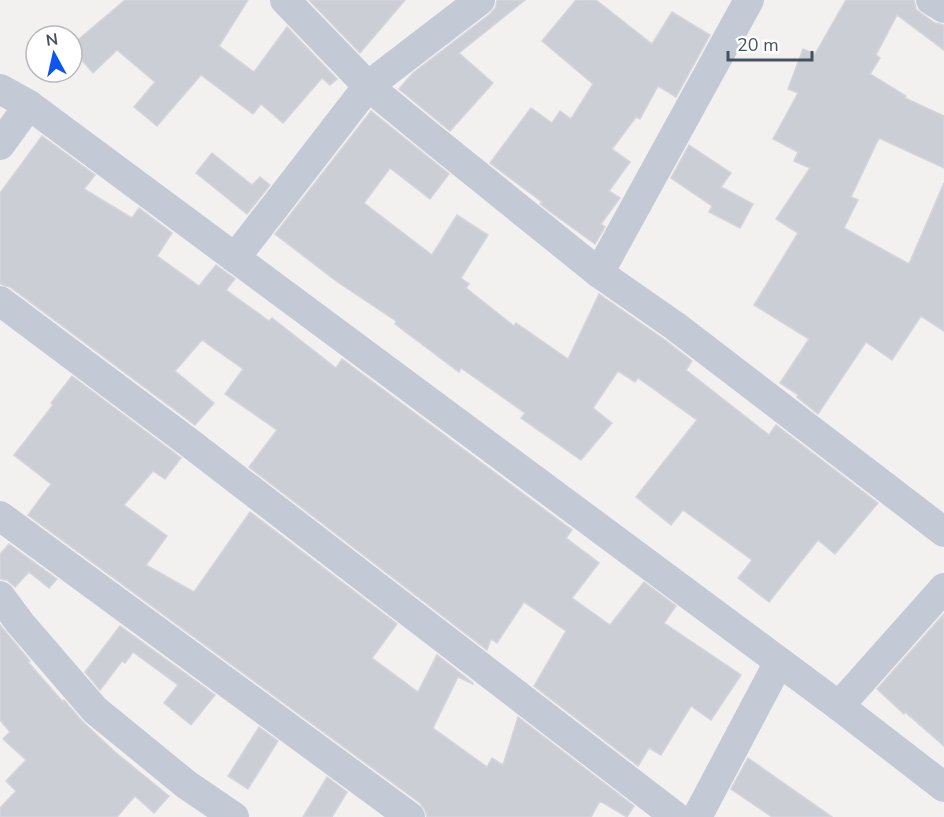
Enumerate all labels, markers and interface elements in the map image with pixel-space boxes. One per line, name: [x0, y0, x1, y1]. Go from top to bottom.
north arrow: [24, 24, 84, 84]
scale bar: [728, 24, 812, 62]
text: N: [45, 28, 60, 52]
text: 20 m: [737, 33, 779, 57]

